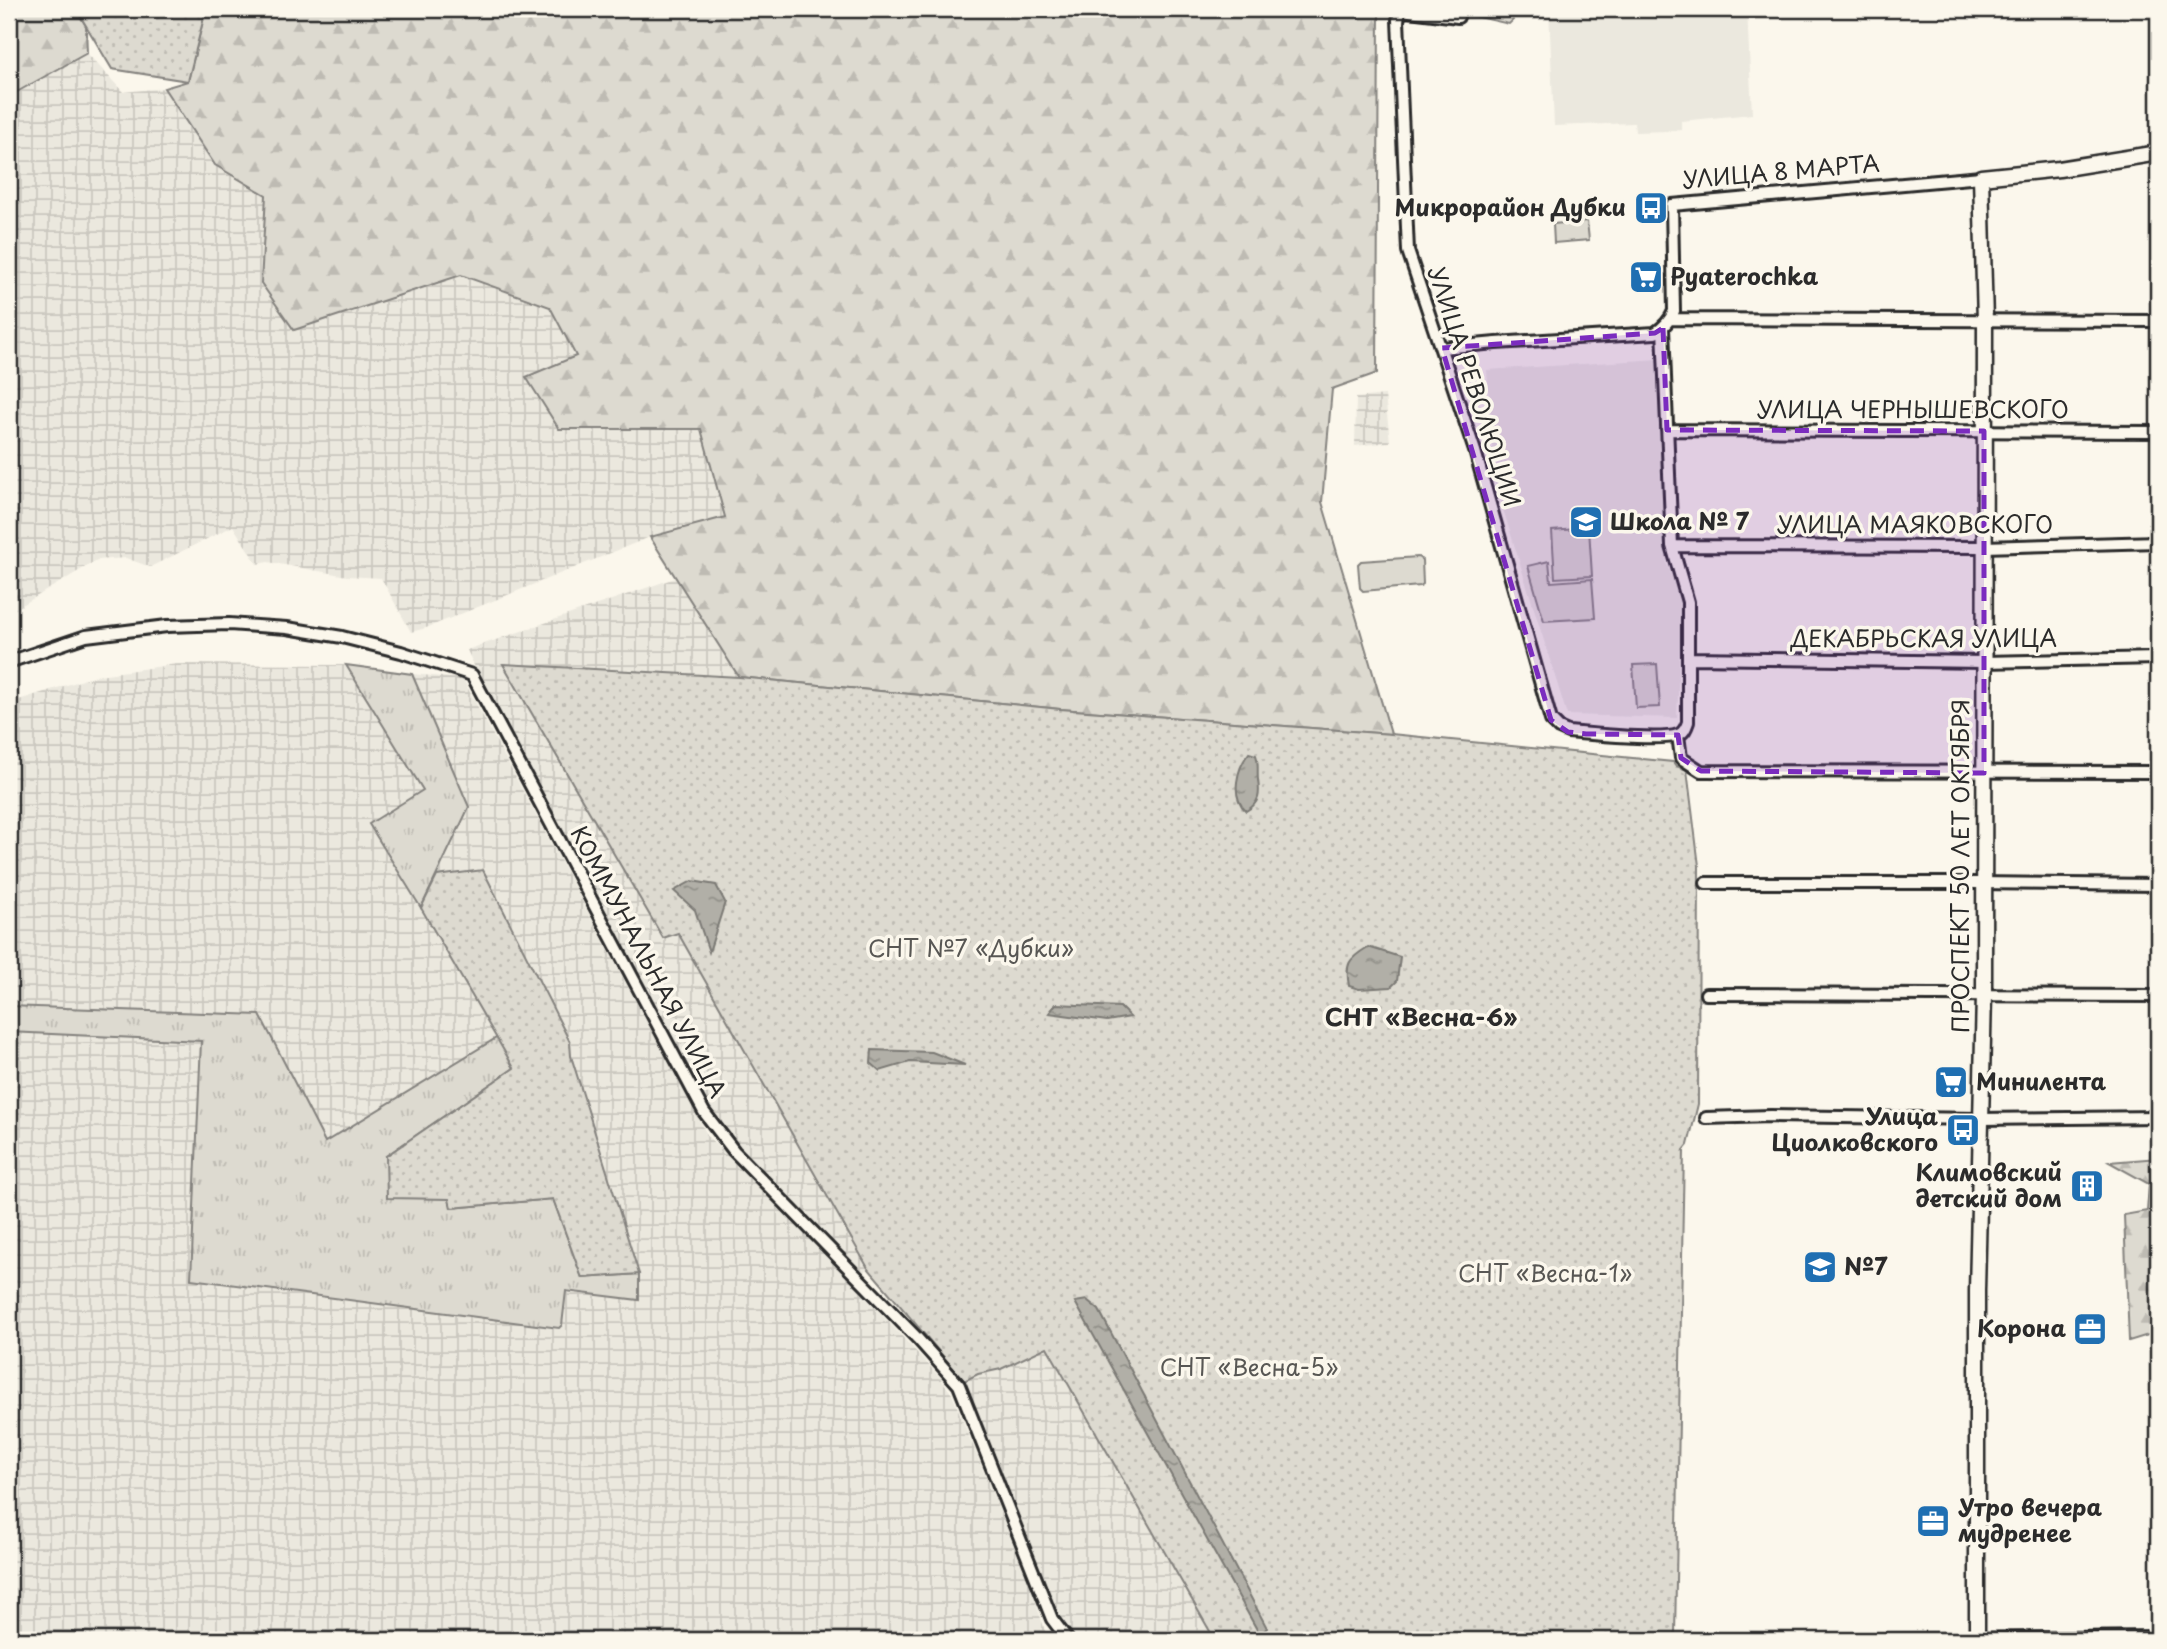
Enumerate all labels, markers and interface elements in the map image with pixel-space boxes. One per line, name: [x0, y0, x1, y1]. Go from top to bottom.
street label: УЛИЦА 8 МАРТА: [1681, 144, 1881, 197]
place label: Микрорайон Дубки: [1395, 189, 1626, 224]
bus stop icon: Микрорайон Дубки: [1632, 189, 1670, 227]
supermarket icon: Pyaterochka: [1627, 258, 1665, 296]
place label: Pyaterochka: [1670, 258, 1819, 293]
street label: УЛИЦА РЕВОЛЮЦИИ: [1420, 262, 1531, 511]
street label: УЛИЦА ЧЕРНЫШЕВСКОГО: [1757, 391, 2069, 426]
school or university icon: Школа № 7: [1567, 503, 1605, 541]
place label: Школа № 7: [1610, 503, 1750, 538]
street label: УЛИЦА МАЯКОВСКОГО: [1777, 506, 2053, 541]
street label: ДЕКАБРЬСКАЯ УЛИЦА: [1790, 620, 2057, 655]
street label: ПРОСПЕКТ 50 ЛЕТ ОКТЯБРЯ: [1942, 699, 1977, 1033]
street label: КОММУНАЛЬНАЯ УЛИЦА: [563, 819, 736, 1104]
park label: СНТ №7 «Дубки»: [868, 930, 1074, 965]
district label: СНТ «Весна-6»: [1325, 998, 1517, 1034]
supermarket icon: Минилента: [1932, 1063, 1970, 1101]
place label: Минилента: [1976, 1063, 2106, 1098]
place label: Улица Циолковского: [1771, 1098, 1938, 1159]
bus stop icon: Улица Циолковского: [1944, 1111, 1982, 1149]
place label: Климовский детский дом: [1915, 1154, 2062, 1215]
building icon: Климовский детский дом: [2068, 1167, 2106, 1205]
school or university icon: №7: [1801, 1248, 1839, 1286]
place label: №7: [1844, 1248, 1888, 1283]
park label: СНТ «Весна-1»: [1458, 1255, 1632, 1290]
place label: Корона: [1977, 1310, 2066, 1345]
office icon: Корона: [2071, 1310, 2109, 1348]
park label: СНТ «Весна-5»: [1160, 1349, 1338, 1384]
place label: Утро вечера мудренее: [1958, 1489, 2103, 1550]
office icon: Утро вечера мудренее: [1914, 1502, 1952, 1540]

